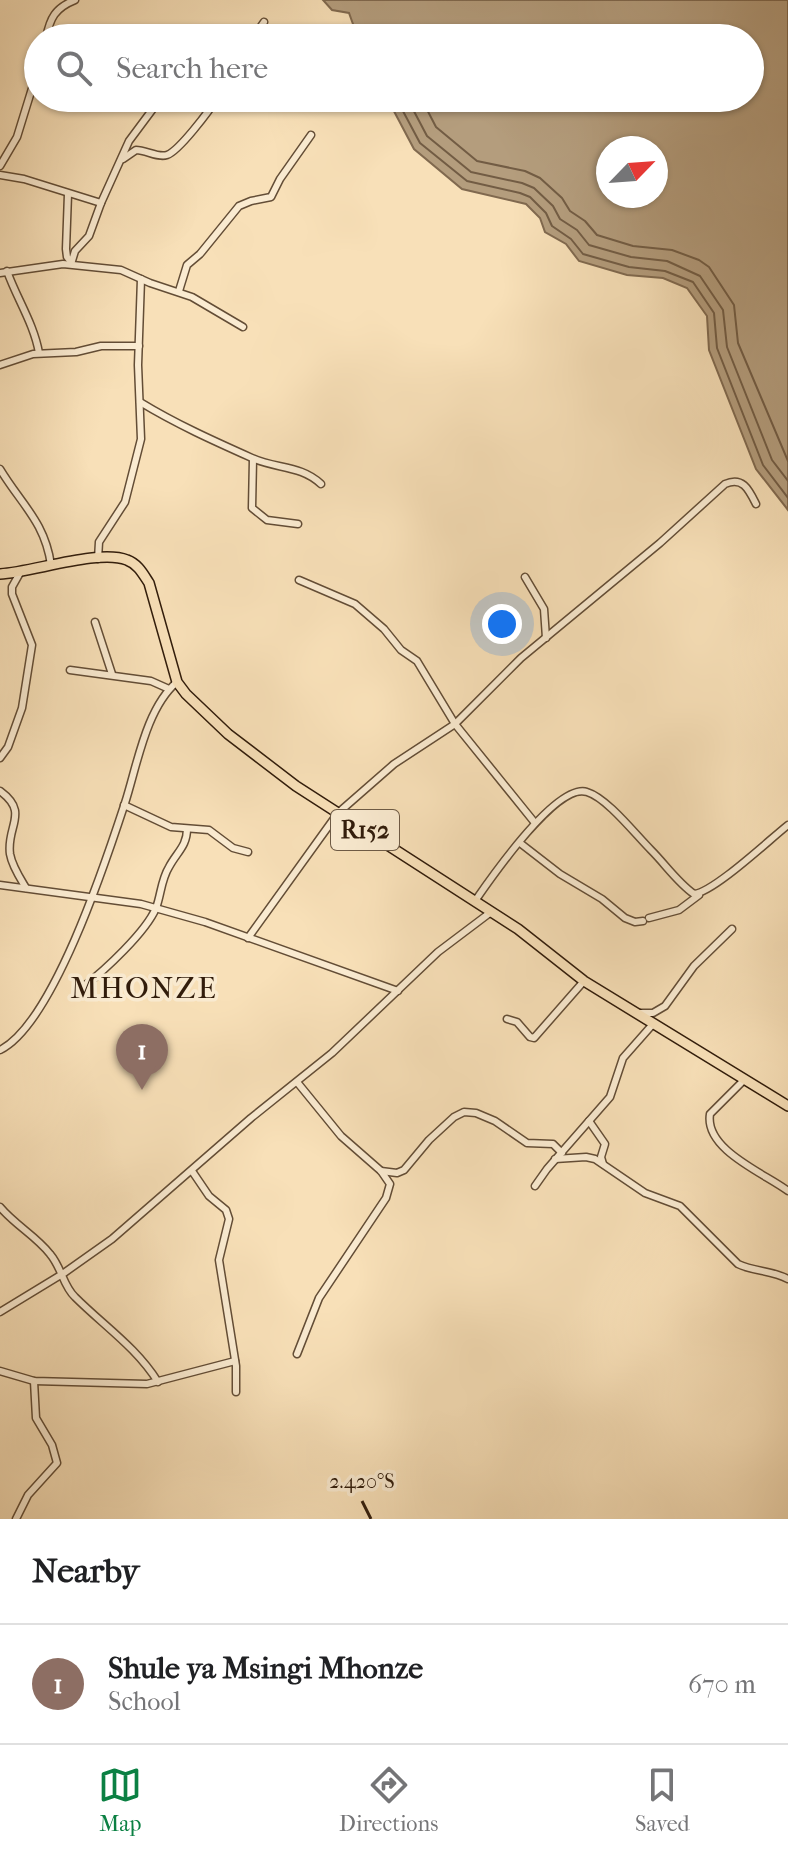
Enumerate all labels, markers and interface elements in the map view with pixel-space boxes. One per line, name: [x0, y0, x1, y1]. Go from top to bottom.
search box: [24, 24, 764, 112]
icon: search: [52, 46, 96, 90]
text: Search here: [116, 51, 268, 86]
north arrow: [596, 136, 668, 208]
your location: [482, 604, 522, 644]
road number: R152: [331, 810, 399, 850]
district label: MHONZE: [70, 971, 218, 1006]
pin: 1: [116, 1024, 168, 1090]
text: 2.420°S: [329, 1470, 395, 1493]
text: Nearby: [32, 1551, 139, 1591]
text: Shule ya Msingi Mhonze: [108, 1651, 423, 1686]
text: 1: [53, 1669, 63, 1700]
text: 670 m: [688, 1669, 756, 1700]
text: School: [108, 1686, 181, 1717]
tab: Map: [98, 1763, 142, 1837]
tab: Directions: [339, 1763, 438, 1837]
tab: Saved: [635, 1763, 690, 1837]

